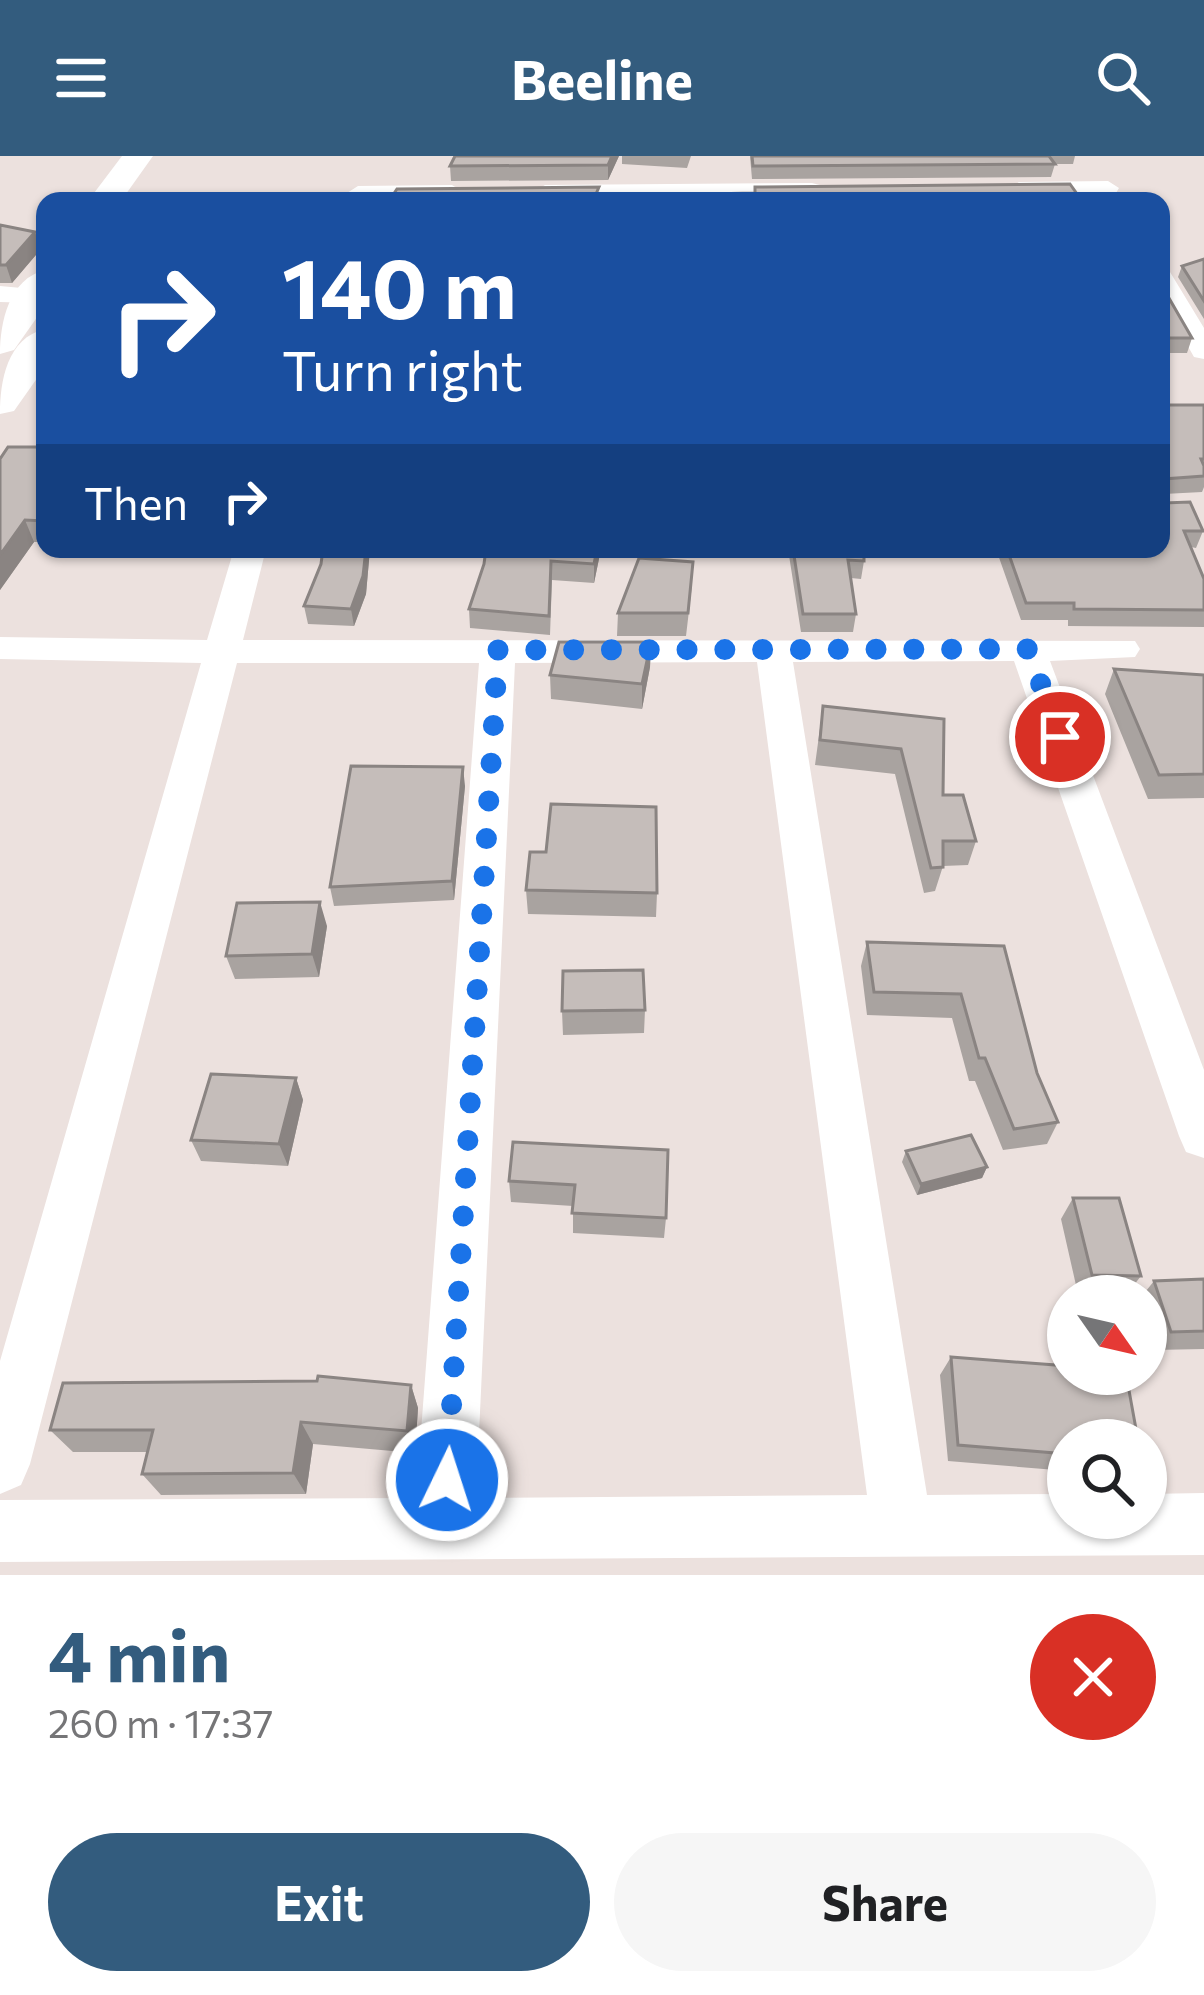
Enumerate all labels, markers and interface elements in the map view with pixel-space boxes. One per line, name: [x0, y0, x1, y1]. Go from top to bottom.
icon: menu: [48, 45, 114, 111]
text: Beeline: [511, 45, 693, 111]
icon: search: [1090, 45, 1156, 111]
text: 140 m: [282, 234, 517, 336]
icon: right: [84, 240, 240, 396]
text: Turn right: [282, 336, 523, 402]
icon: right: [212, 468, 278, 534]
text: Then: [84, 474, 188, 529]
pin: [1009, 686, 1111, 788]
icon: arrive: [1027, 704, 1093, 770]
north arrow: [1047, 1275, 1167, 1395]
map controls: [1047, 1275, 1167, 1539]
position arrow: [384, 1417, 510, 1543]
button: search: [1047, 1419, 1167, 1539]
text: 4 min: [48, 1609, 230, 1697]
button: close: [1030, 1614, 1156, 1740]
text: 260 m · 17:37: [48, 1698, 273, 1746]
button: Exit: [48, 1833, 590, 1971]
button: Share: [614, 1833, 1156, 1971]

